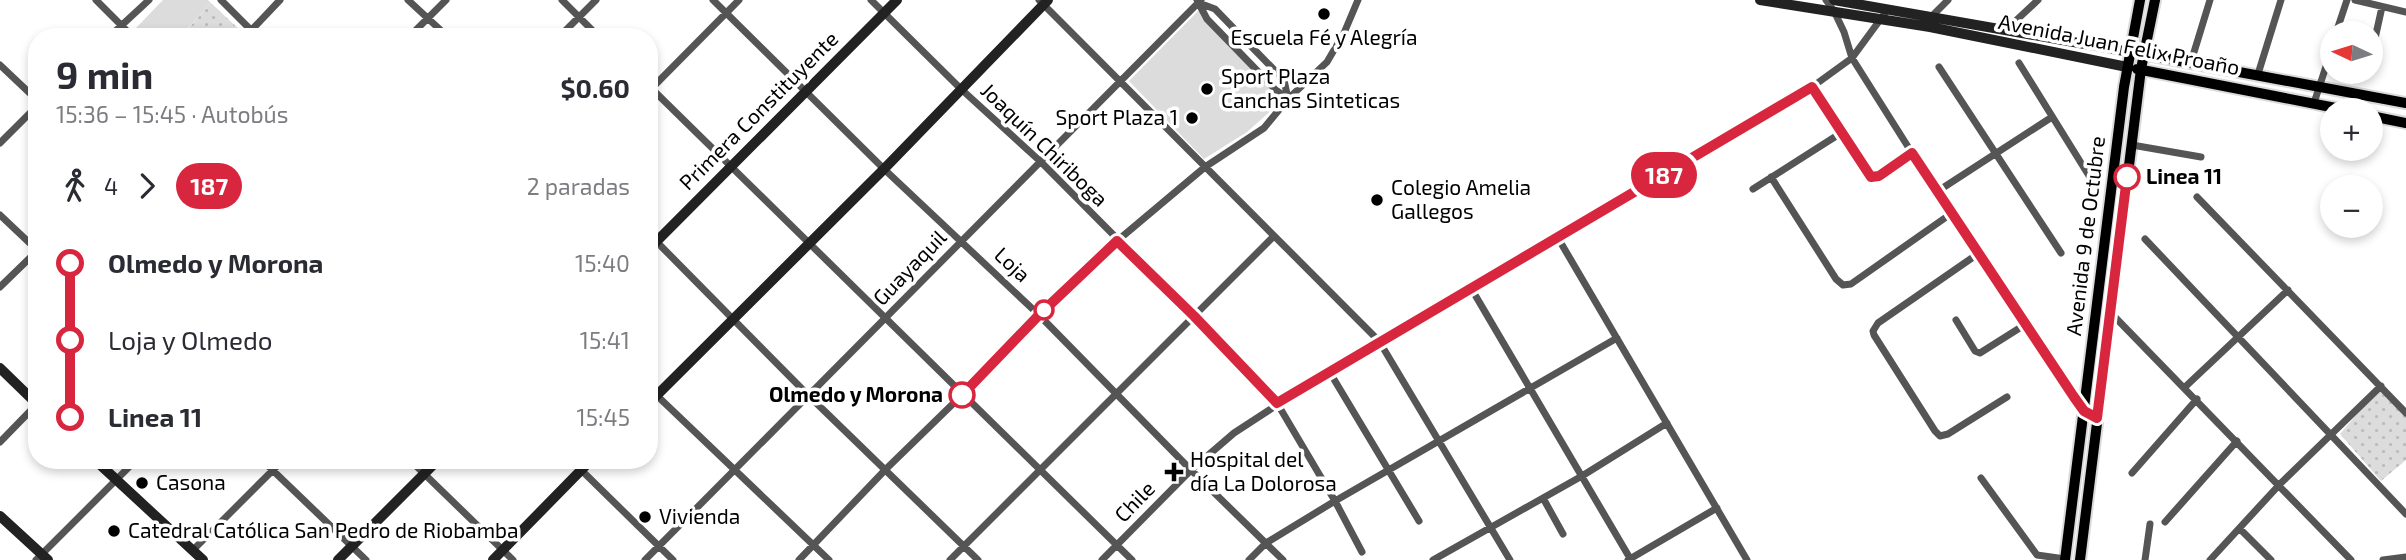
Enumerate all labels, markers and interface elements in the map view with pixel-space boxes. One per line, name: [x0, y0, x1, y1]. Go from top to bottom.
marker: Escuela Fé y Alegría: [1316, 6, 1332, 22]
street label: Avenida Juan Felix Proaño: [1997, 8, 2242, 79]
north arrow: [2320, 21, 2384, 84]
map controls: [2320, 21, 2383, 238]
place label: Escuela Fé y Alegría: [1230, 24, 1418, 49]
street label: Primera Constituyente: [673, 25, 842, 194]
text: 9 min: [56, 51, 153, 97]
place label: Sport Plaza Canchas Sinteticas: [1221, 63, 1400, 112]
text: $0.60: [560, 72, 630, 103]
street label: Joaquín Chiriboga: [976, 77, 1114, 211]
marker: Sport Plaza Canchas Sinteticas: [1199, 81, 1215, 97]
button: +: [2320, 98, 2383, 161]
text: 15:36 – 15:45 · Autobús: [56, 100, 288, 128]
place label: Sport Plaza 1: [1056, 104, 1178, 129]
marker: Sport Plaza 1: [1184, 110, 1200, 126]
street label: Avenida 9 de Octubre: [2060, 135, 2109, 337]
line badge: 187: [1624, 152, 1704, 198]
text: 187: [1645, 160, 1683, 189]
place label: Linea 11: [2146, 163, 2222, 188]
marker: Linea 11: [2114, 164, 2140, 190]
icon: walk: [56, 167, 94, 205]
icon: forward: [128, 167, 166, 205]
text: 187: [190, 171, 228, 200]
text: 4: [104, 172, 118, 200]
text: 2 paradas: [527, 172, 630, 200]
place label: Colegio Amelia Gallegos: [1391, 174, 1531, 223]
button: −: [2320, 175, 2383, 238]
marker: Colegio Amelia Gallegos: [1369, 192, 1385, 208]
street label: Guayaquil: [867, 224, 951, 310]
street label: Loja: [989, 241, 1036, 287]
text: Olmedo y Morona: [108, 247, 323, 278]
text: 15:40: [575, 249, 630, 277]
unlabelled marker: [1034, 300, 1054, 320]
text: Loja y Olmedo: [108, 324, 273, 355]
text: 15:41: [580, 326, 630, 354]
place label: Olmedo y Morona: [769, 381, 943, 407]
marker: Olmedo y Morona: [949, 382, 975, 408]
text: Linea 11: [108, 401, 202, 432]
text: 15:45: [577, 403, 630, 431]
place label: Hospital del día La Dolorosa: [1190, 446, 1337, 495]
marker: Hospital del día La Dolorosa: [1164, 462, 1184, 482]
place label: Casona: [156, 469, 226, 494]
marker: Casona: [134, 475, 150, 491]
street label: Chile: [1109, 475, 1159, 527]
place label: Vivienda: [659, 503, 740, 528]
marker: Vivienda: [637, 509, 653, 525]
place label: Catedral Católica San Pedro de Riobamba: [128, 517, 519, 542]
marker: Catedral Católica San Pedro de Riobamba: [106, 523, 122, 539]

